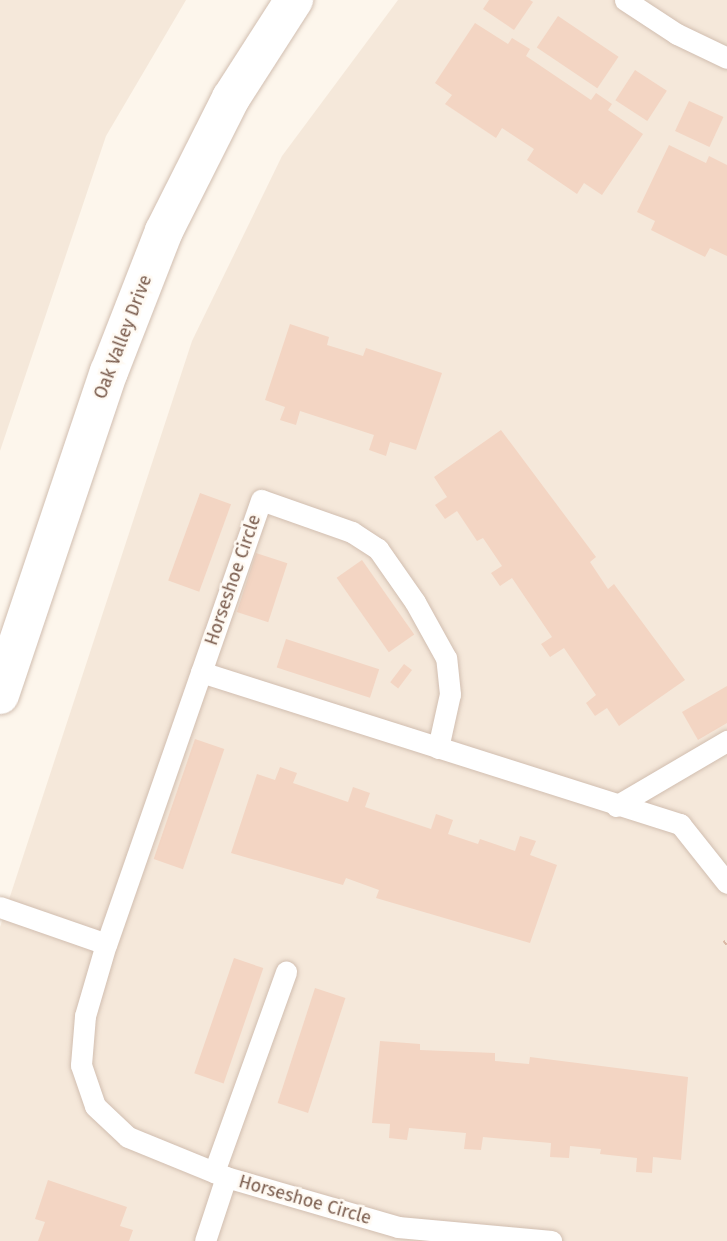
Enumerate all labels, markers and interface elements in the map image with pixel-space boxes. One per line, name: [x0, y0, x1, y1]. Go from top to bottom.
street label: Oak Valley Drive: [89, 272, 157, 402]
street label: Horseshoe Circle: [201, 512, 265, 648]
street label: Horseshoe Circle: [236, 1171, 374, 1229]

